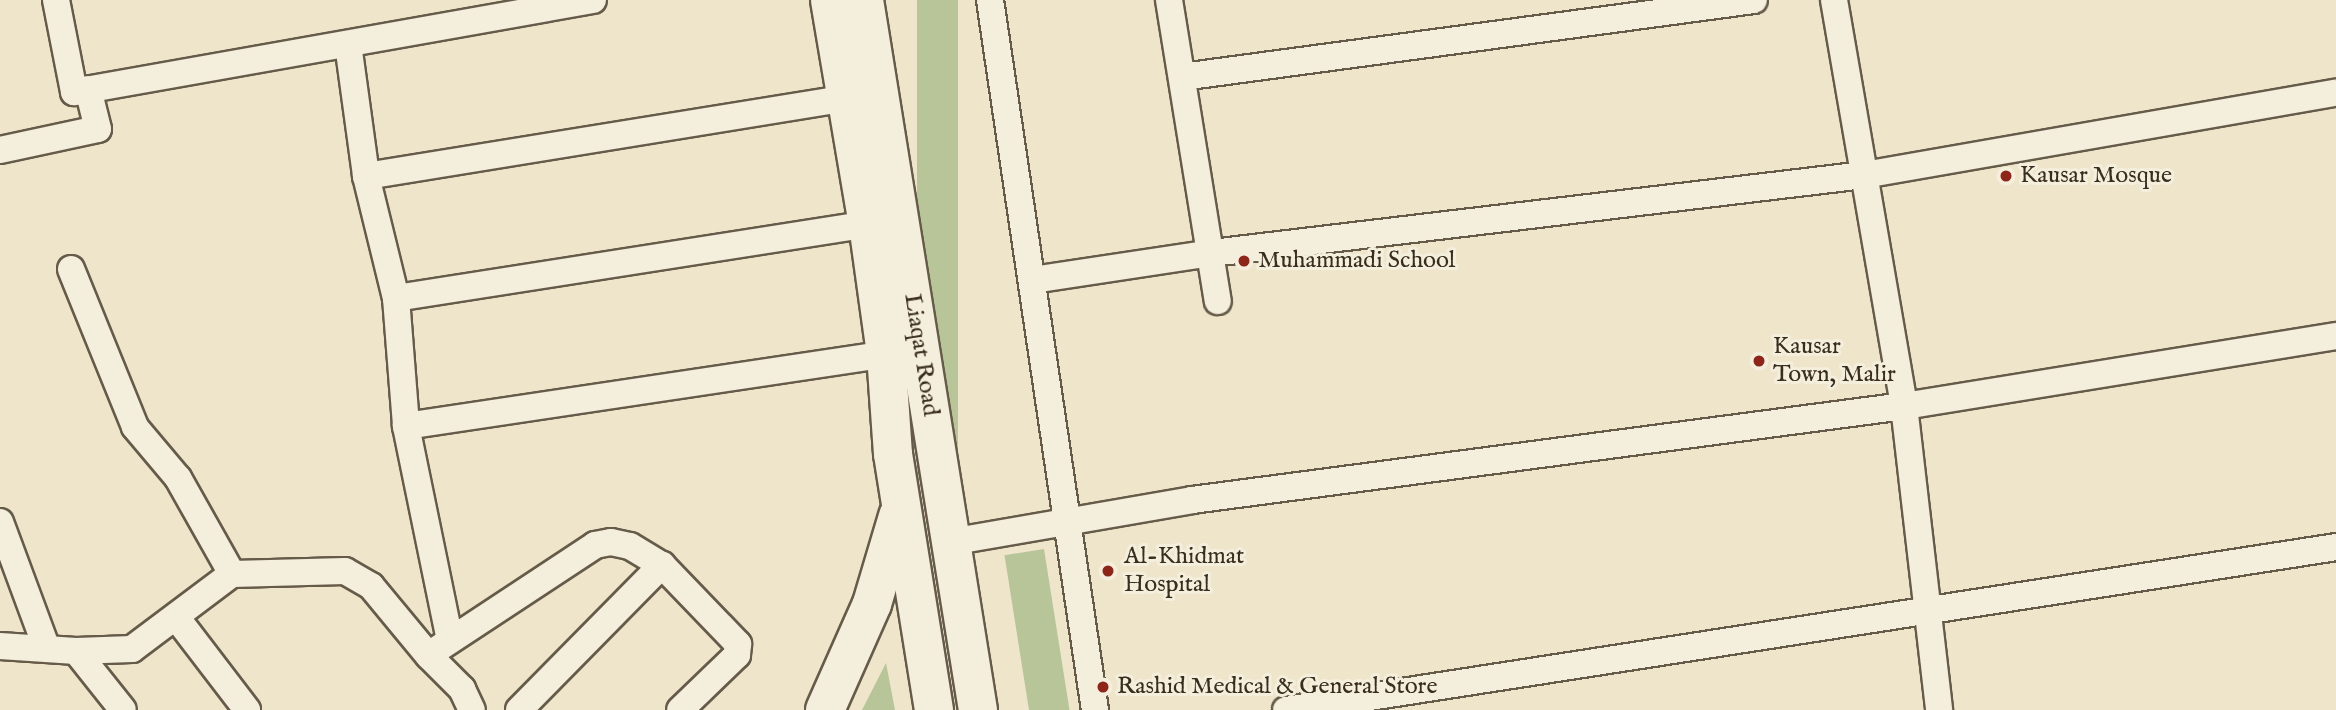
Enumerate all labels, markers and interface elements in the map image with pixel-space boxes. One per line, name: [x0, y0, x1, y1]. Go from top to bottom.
place label: Kausar Mosque: [2020, 162, 2172, 190]
marker: Kausar Mosque: [1998, 168, 2014, 184]
place label: Muhammadi School: [1258, 247, 1455, 275]
marker: Muhammadi School: [1236, 253, 1252, 269]
street label: Liaqat Road: [897, 292, 945, 418]
place label: Kausar Town, Malir: [1773, 333, 1896, 389]
marker: Kausar Town, Malir: [1751, 353, 1767, 369]
place label: Al-Khidmat Hospital: [1124, 543, 1244, 599]
marker: Al-Khidmat Hospital: [1098, 561, 1118, 581]
place label: Rashid Medical & General Store: [1117, 673, 1437, 701]
marker: Rashid Medical & General Store: [1095, 679, 1111, 695]

